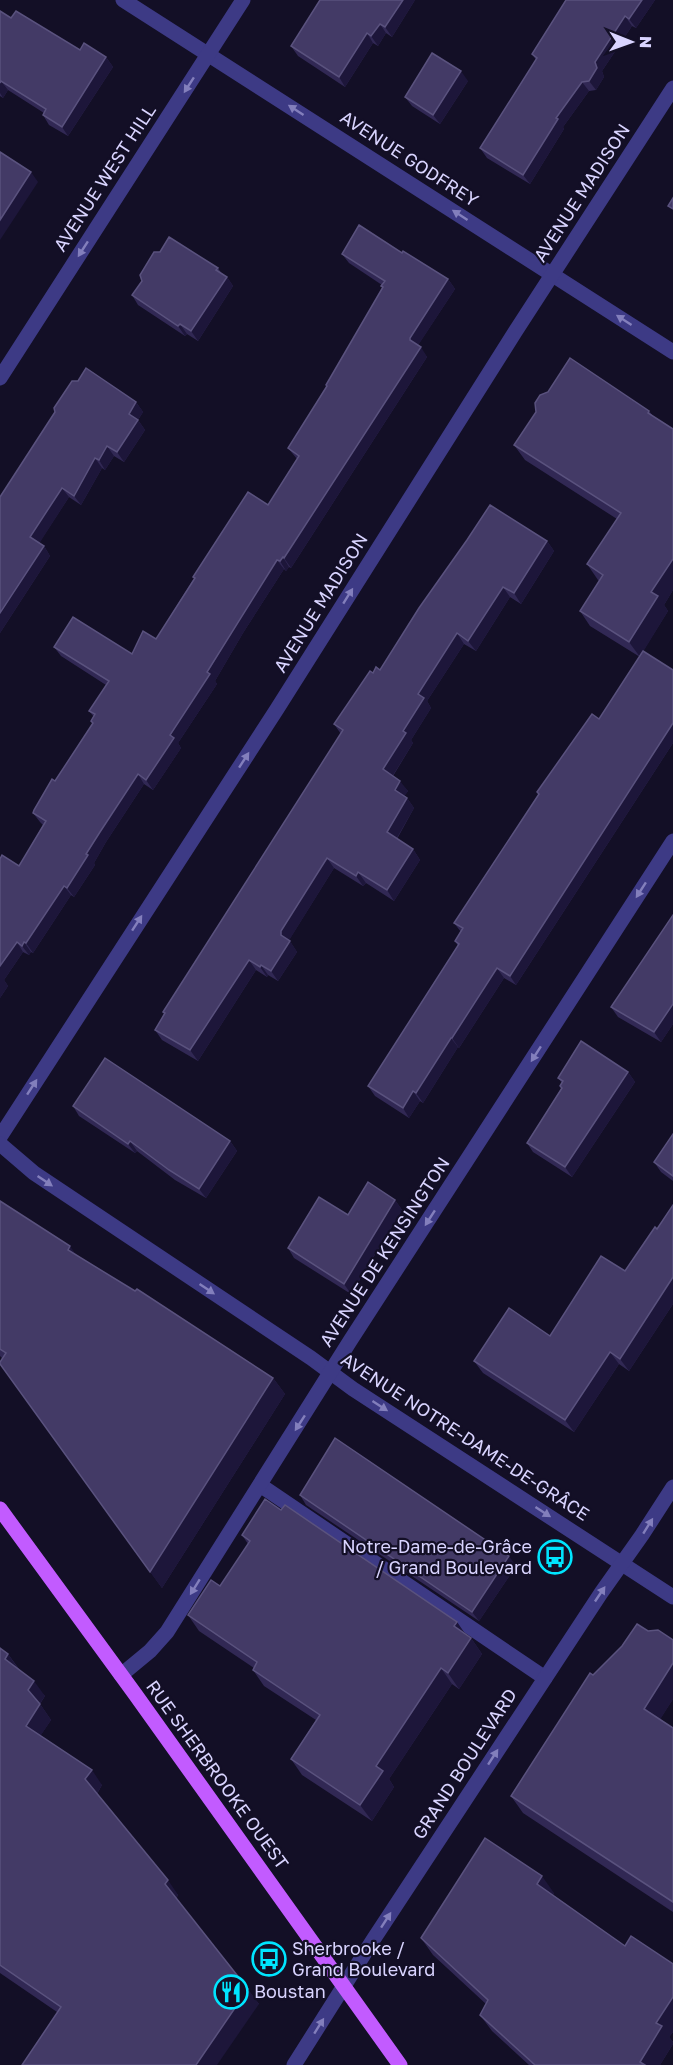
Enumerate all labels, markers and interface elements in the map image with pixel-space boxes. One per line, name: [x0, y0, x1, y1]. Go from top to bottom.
north arrow: [601, 12, 661, 72]
text: N: [636, 36, 656, 49]
one-way arrow: [184, 77, 195, 93]
street label: AVENUE WEST HILL: [48, 100, 160, 255]
one-way arrow: [287, 104, 304, 115]
street label: AVENUE GODFREY: [336, 105, 483, 211]
street label: AVENUE MADISON: [528, 119, 634, 266]
one-way arrow: [452, 209, 468, 220]
one-way arrow: [78, 240, 89, 257]
one-way arrow: [616, 315, 632, 326]
street label: AVENUE MADISON: [268, 529, 372, 676]
one-way arrow: [343, 587, 354, 604]
one-way arrow: [238, 752, 249, 768]
one-way arrow: [636, 882, 647, 898]
one-way arrow: [131, 915, 142, 931]
one-way arrow: [530, 1046, 541, 1062]
one-way arrow: [26, 1080, 38, 1096]
street label: AVENUE DE KENSINGTON: [315, 1152, 454, 1351]
one-way arrow: [37, 1175, 53, 1186]
one-way arrow: [424, 1209, 436, 1225]
one-way arrow: [199, 1283, 215, 1295]
street label: AVENUE NOTRE-DAME-DE-GRÂCE: [337, 1348, 594, 1525]
one-way arrow: [371, 1400, 388, 1411]
one-way arrow: [294, 1414, 306, 1430]
one-way arrow: [535, 1506, 551, 1517]
one-way arrow: [642, 1517, 653, 1534]
place label: Notre-Dame-de-Grâce / Grand Boulevard: [342, 1535, 532, 1578]
bus stop icon: Notre-Dame-de-Grâce / Grand Boulevard: [537, 1539, 573, 1575]
one-way arrow: [190, 1579, 201, 1595]
one-way arrow: [594, 1586, 605, 1602]
street label: RUE SHERBROOKE OUEST: [142, 1676, 294, 1873]
street label: GRAND BOULEVARD: [407, 1684, 521, 1843]
one-way arrow: [487, 1749, 498, 1765]
one-way arrow: [380, 1912, 391, 1928]
place label: Sherbrooke / Grand Boulevard: [292, 1937, 435, 1980]
bus stop icon: Sherbrooke / Grand Boulevard: [251, 1941, 287, 1977]
restaurant icon: Boustan: [213, 1974, 249, 2010]
place label: Boustan: [254, 1980, 326, 2002]
one-way arrow: [314, 2018, 325, 2034]

